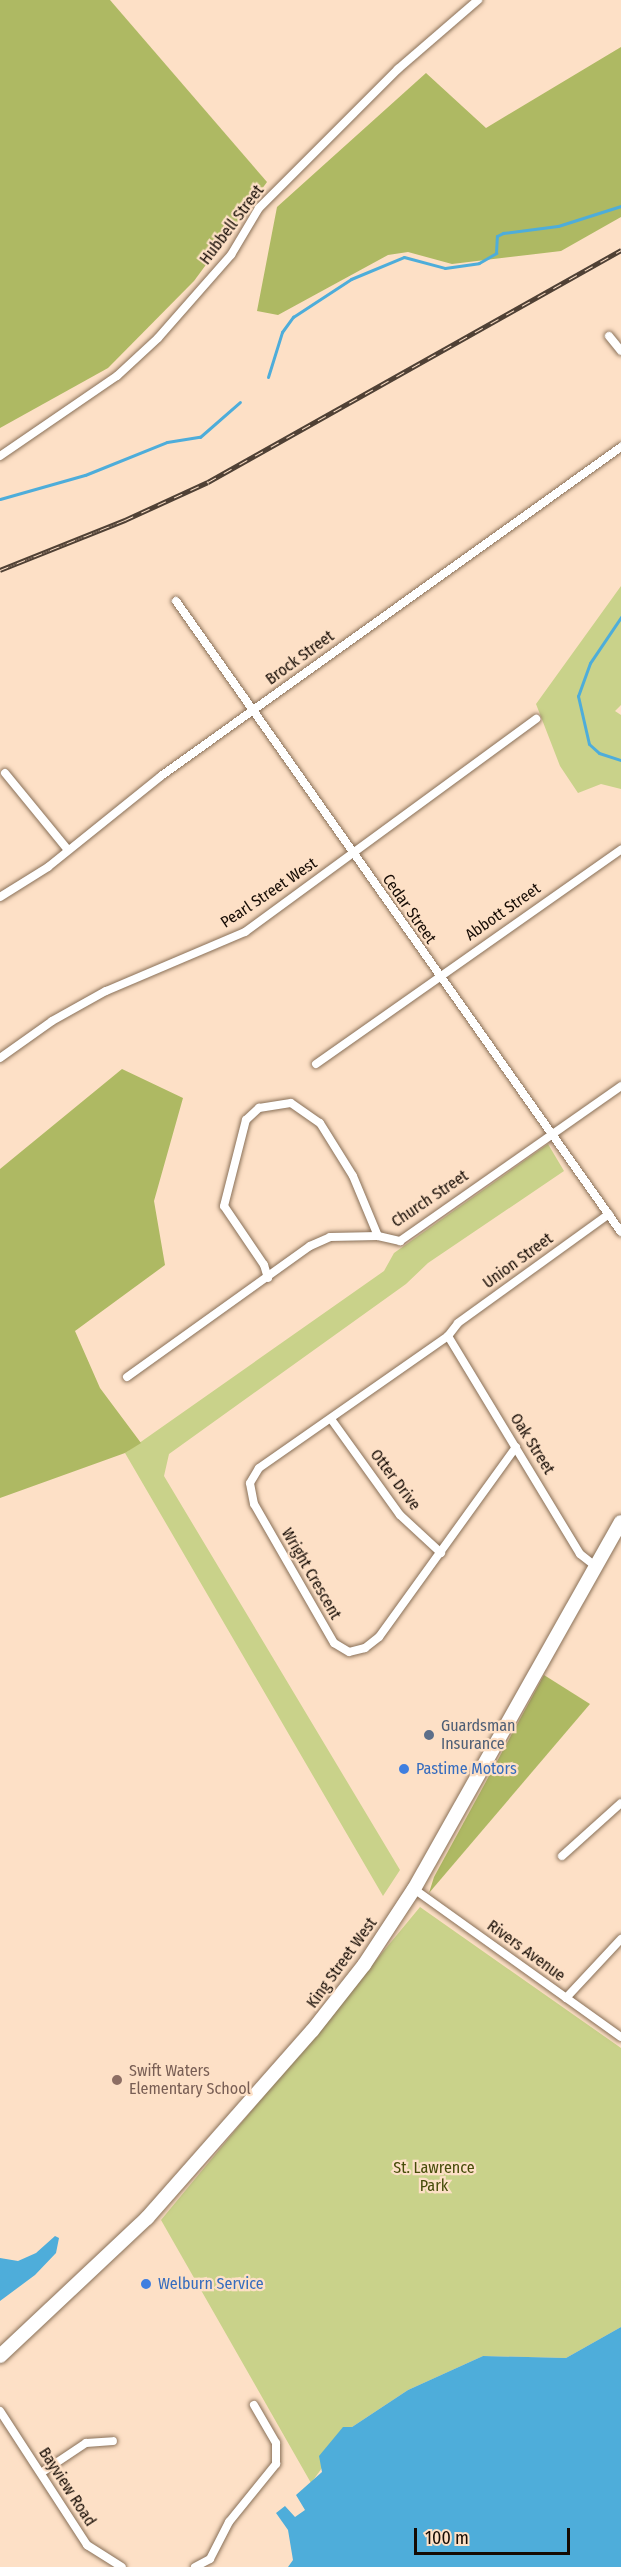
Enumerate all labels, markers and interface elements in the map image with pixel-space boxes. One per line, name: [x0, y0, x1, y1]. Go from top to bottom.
street label: Hubbell Street: [196, 181, 268, 269]
street label: Brock Street: [262, 627, 338, 689]
street label: Pearl Street West: [217, 854, 321, 932]
street label: Cedar Street: [378, 870, 440, 948]
street label: Abbott Street: [462, 879, 544, 945]
street label: Church Street: [388, 1166, 472, 1232]
street label: Union Street: [479, 1229, 557, 1293]
street label: Oak Street: [506, 1410, 558, 1478]
street label: Otter Drive: [366, 1446, 424, 1514]
street label: Wright Crescent: [277, 1525, 345, 1623]
place label: Guardsman Insurance: [441, 1716, 515, 1754]
marker: Guardsman Insurance: [422, 1728, 436, 1742]
place label: Pastime Motors: [416, 1759, 517, 1779]
marker: Pastime Motors: [397, 1762, 411, 1776]
street label: King Street West: [303, 1914, 381, 2012]
street label: Rivers Avenue: [483, 1916, 569, 1986]
place label: Swift Waters Elementary School: [129, 2061, 251, 2099]
marker: Swift Waters Elementary School: [110, 2073, 124, 2087]
park label: St. Lawrence Park: [393, 2158, 475, 2196]
place label: Welburn Service: [158, 2274, 264, 2294]
marker: Welburn Service: [139, 2277, 153, 2291]
street label: Bayview Road: [34, 2444, 100, 2530]
scale bar: [417, 2516, 573, 2554]
text: 100 m: [425, 2527, 469, 2549]

